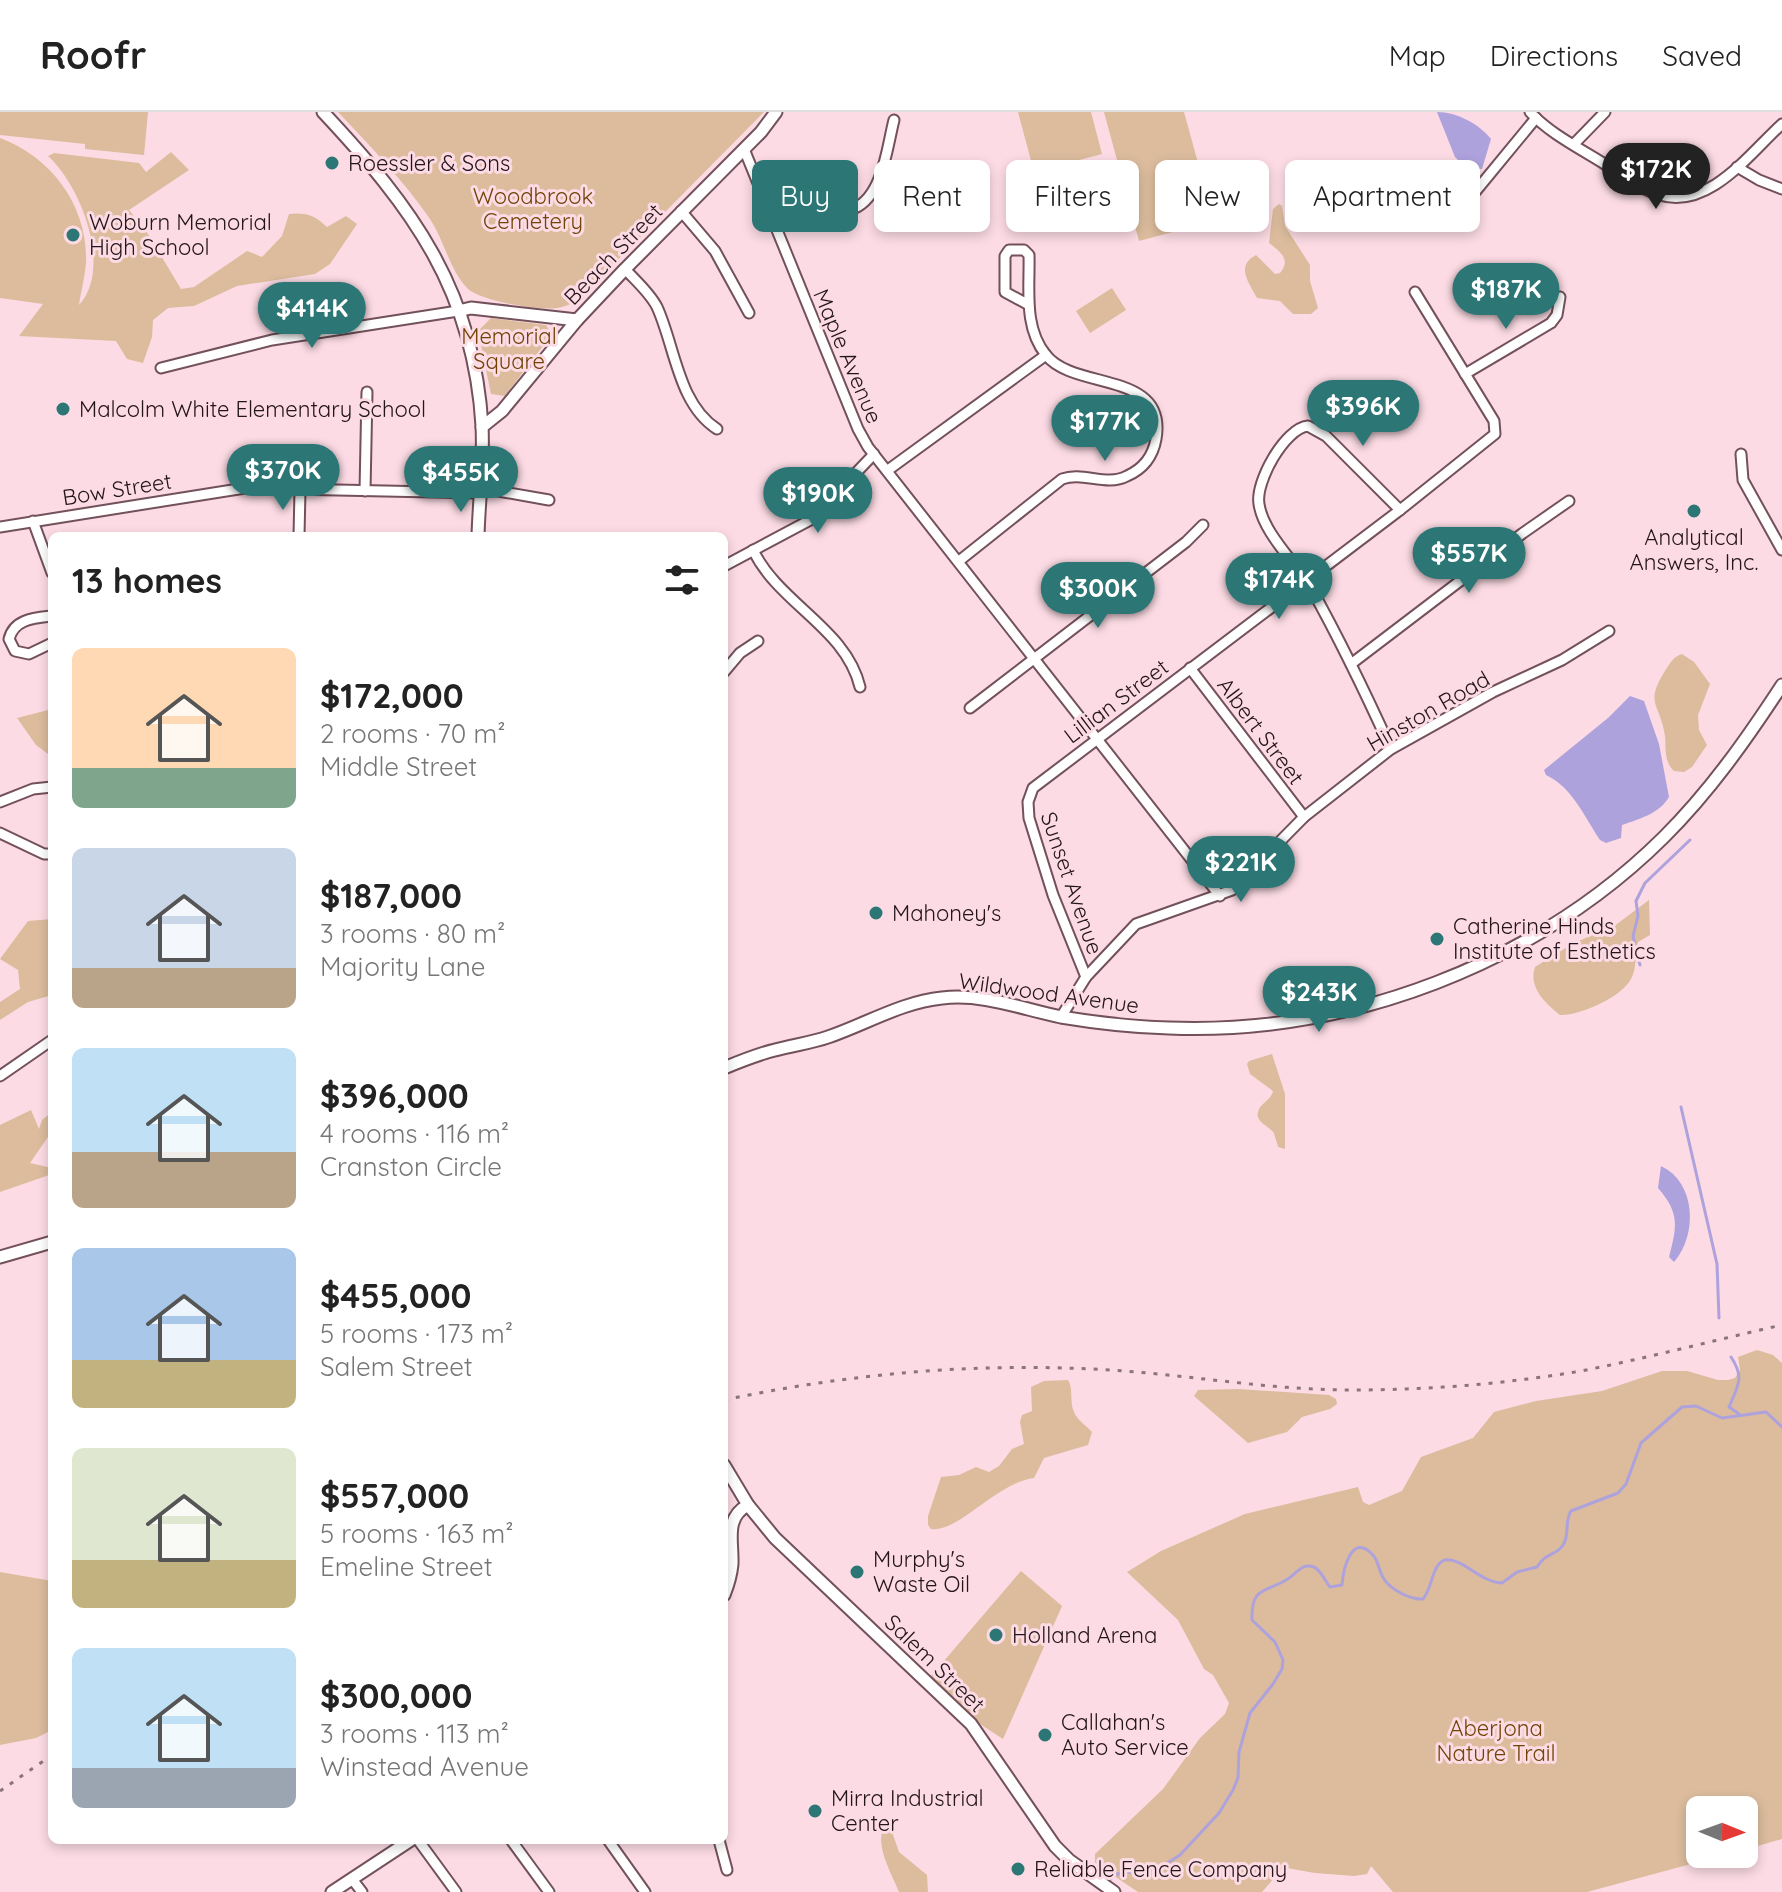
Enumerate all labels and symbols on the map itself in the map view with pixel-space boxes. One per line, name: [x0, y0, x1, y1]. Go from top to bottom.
pin: $172K: [1600, 143, 1712, 211]
place label: Roessler & Sons: [348, 149, 510, 177]
marker: Roessler & Sons: [323, 154, 341, 172]
park label: Woodbrook Cemetery: [473, 182, 593, 235]
street label: Beach Street: [558, 197, 668, 311]
place label: Woburn Memorial High School: [89, 208, 272, 261]
marker: Woburn Memorial High School: [64, 226, 82, 244]
pin: $187K: [1450, 263, 1562, 331]
pin: $414K: [256, 282, 368, 350]
street label: Maple Avenue: [807, 285, 889, 427]
park label: Memorial Square: [461, 322, 557, 375]
pin: $396K: [1307, 380, 1419, 448]
place label: Malcolm White Elementary School: [79, 395, 426, 423]
pin: $177K: [1049, 395, 1161, 463]
marker: Malcolm White Elementary School: [54, 400, 72, 418]
pin: $370K: [227, 444, 339, 512]
pin: $455K: [405, 446, 517, 514]
street label: Bow Street: [60, 467, 174, 511]
pin: $190K: [762, 467, 874, 535]
marker: Analytical Answers, Inc.: [1685, 502, 1703, 520]
place label: Analytical Answers, Inc.: [1630, 523, 1758, 576]
pin: $557K: [1413, 527, 1525, 595]
pin: $174K: [1223, 553, 1335, 621]
pin: $300K: [1042, 562, 1154, 630]
street label: Lillian Street: [1058, 653, 1174, 749]
street label: Hinston Road: [1361, 664, 1495, 758]
street label: Albert Street: [1212, 672, 1310, 790]
street label: Sunset Avenue: [1034, 808, 1110, 958]
pin: $221K: [1185, 836, 1297, 904]
place label: Mahoney's: [892, 899, 1001, 927]
marker: Mahoney's: [867, 904, 885, 922]
place label: Catherine Hinds Institute of Esthetics: [1453, 912, 1656, 965]
marker: Catherine Hinds Institute of Esthetics: [1428, 930, 1446, 948]
street label: Wildwood Avenue: [957, 966, 1141, 1020]
pin: $243K: [1263, 966, 1375, 1034]
place label: Murphy's Waste Oil: [873, 1545, 970, 1598]
marker: Murphy's Waste Oil: [848, 1563, 866, 1581]
street label: Salem Street: [879, 1608, 991, 1718]
place label: Holland Arena: [1012, 1621, 1157, 1649]
marker: Holland Arena: [987, 1626, 1005, 1644]
place label: Callahan's Auto Service: [1061, 1708, 1189, 1761]
park label: Aberjona Nature Trail: [1436, 1714, 1556, 1767]
marker: Callahan's Auto Service: [1036, 1726, 1054, 1744]
place label: Mirra Industrial Center: [831, 1784, 984, 1837]
north arrow: [1686, 1796, 1758, 1868]
marker: Mirra Industrial Center: [806, 1802, 824, 1820]
place label: Reliable Fence Company: [1034, 1855, 1287, 1883]
marker: Reliable Fence Company: [1009, 1860, 1027, 1878]

